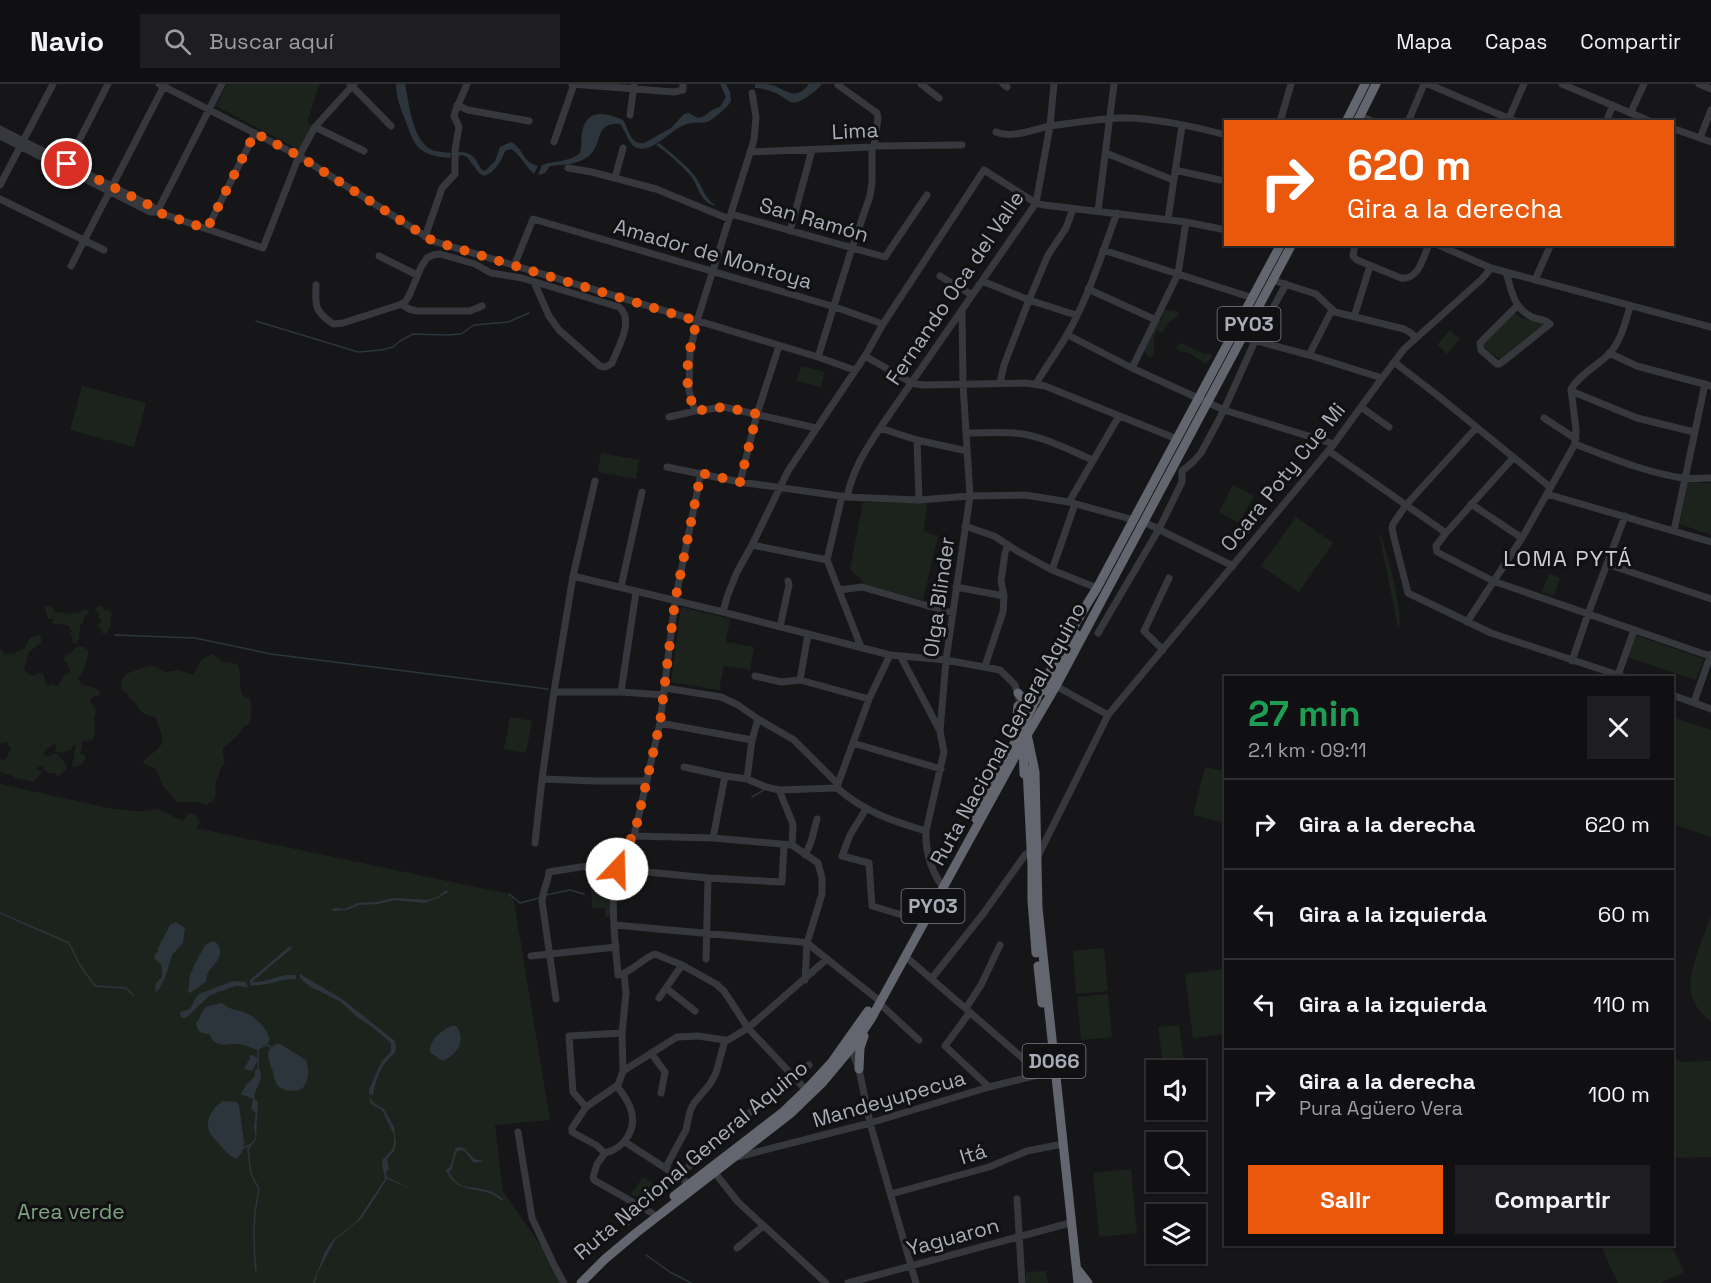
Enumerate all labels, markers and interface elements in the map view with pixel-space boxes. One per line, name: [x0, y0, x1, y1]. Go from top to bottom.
search box: [140, 14, 560, 68]
text: Navio: [30, 23, 104, 59]
icon: search: [161, 25, 194, 58]
text: Buscar aquí: [209, 27, 334, 55]
text: Mapa: [1396, 28, 1452, 55]
text: Capas: [1485, 28, 1547, 55]
text: Compartir: [1580, 28, 1681, 55]
street label: Lima: [831, 116, 879, 145]
pin: [41, 138, 92, 189]
text: 620 m: [1347, 139, 1472, 192]
icon: right: [1248, 144, 1326, 222]
icon: arrive: [50, 147, 83, 180]
street label: Fernando Oca del Valle: [879, 185, 1030, 390]
street label: San Ramón: [756, 191, 872, 248]
text: Gira a la derecha: [1347, 191, 1562, 226]
street label: Amador de Montoya: [611, 212, 815, 295]
road number: PY03: [1218, 307, 1280, 341]
street label: Ocara Poty Cue Mi: [1214, 397, 1351, 557]
street label: Olga Blinder: [917, 535, 960, 659]
district label: LOMA PYTÁ: [1503, 544, 1633, 572]
street label: Ruta Nacional General Aquino: [924, 597, 1091, 870]
text: 27 min: [1248, 691, 1361, 737]
button: close: [1587, 696, 1650, 759]
text: 2.1 km · 09:11: [1248, 737, 1367, 763]
icon: right: [1248, 808, 1281, 841]
text: Gira a la derecha: [1299, 810, 1476, 838]
text: 620 m: [1585, 810, 1650, 838]
position arrow: [585, 837, 649, 901]
road number: PY03: [902, 889, 964, 923]
icon: left: [1248, 898, 1281, 931]
text: Gira a la izquierda: [1299, 900, 1487, 928]
text: 60 m: [1598, 900, 1650, 928]
icon: left: [1248, 988, 1281, 1021]
text: Gira a la izquierda: [1299, 990, 1487, 1018]
text: 110 m: [1593, 990, 1650, 1018]
road number: D066: [1022, 1044, 1086, 1078]
street label: Ruta Nacional General Aquino: [568, 1054, 813, 1265]
map controls: [1146, 1060, 1206, 1264]
button: sound: [1146, 1060, 1206, 1120]
street label: Mandeyupecua: [809, 1064, 969, 1133]
text: Gira a la derecha: [1299, 1067, 1476, 1095]
icon: right: [1248, 1078, 1281, 1111]
text: 100 m: [1588, 1080, 1650, 1108]
text: Pura Agüero Vera: [1299, 1095, 1463, 1121]
button: search: [1146, 1132, 1206, 1192]
street label: Itá: [956, 1137, 990, 1170]
button: Salir: [1248, 1165, 1443, 1234]
button: Compartir: [1455, 1165, 1650, 1234]
park label: Area verde: [17, 1198, 125, 1225]
button: layers: [1146, 1204, 1206, 1264]
street label: Yaguaron: [904, 1211, 1002, 1262]

